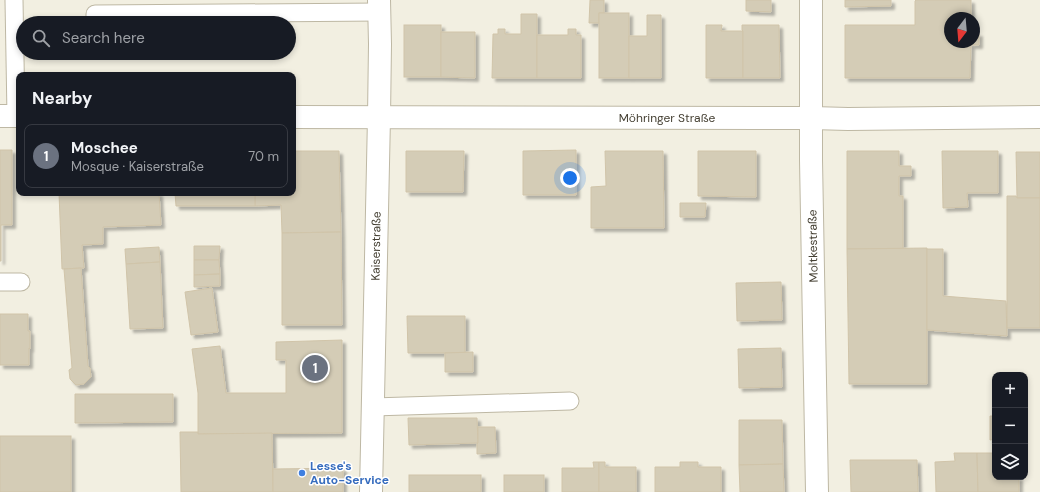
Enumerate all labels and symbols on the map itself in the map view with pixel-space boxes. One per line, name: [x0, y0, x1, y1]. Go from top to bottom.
north arrow: [944, 12, 980, 48]
street label: Möhringer Straße: [619, 110, 715, 126]
your location: [560, 168, 580, 188]
street label: Moltkestraße: [804, 209, 822, 283]
street label: Kaiserstraße: [367, 211, 385, 281]
pin: 1: [302, 353, 328, 383]
place label: Lesse's Auto-Service: [310, 458, 389, 488]
marker: Lesse's Auto-Service: [297, 468, 307, 478]

